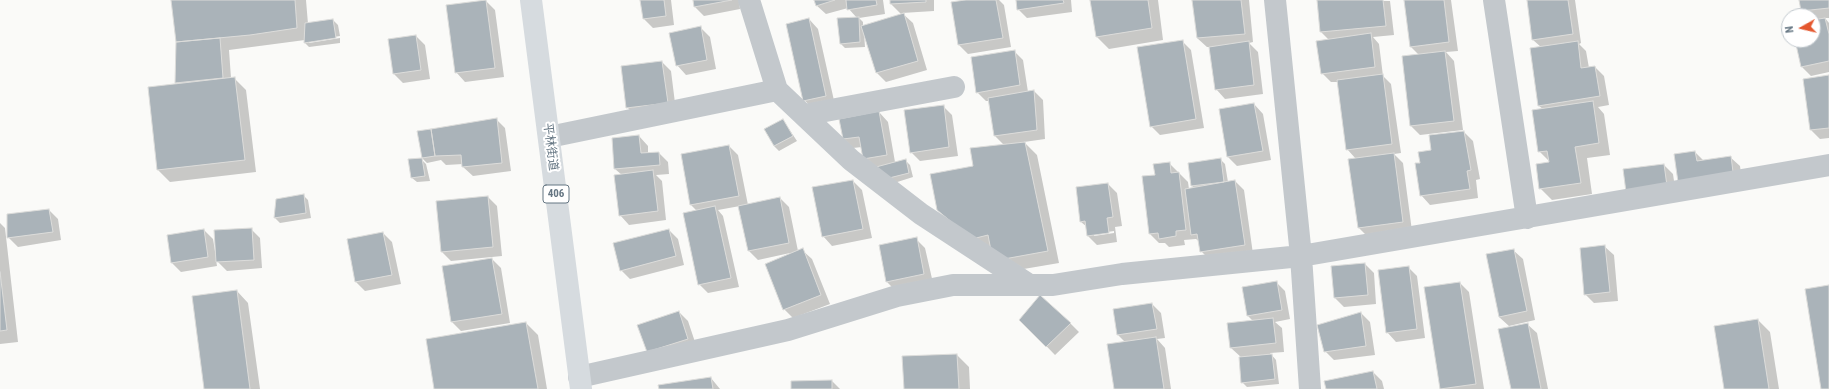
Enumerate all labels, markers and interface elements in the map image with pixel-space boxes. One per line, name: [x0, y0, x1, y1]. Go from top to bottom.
north arrow: [1781, 8, 1821, 48]
text: N: [1783, 25, 1797, 34]
street label: 平林街道: [540, 122, 560, 172]
road number: 406: [543, 185, 569, 203]

